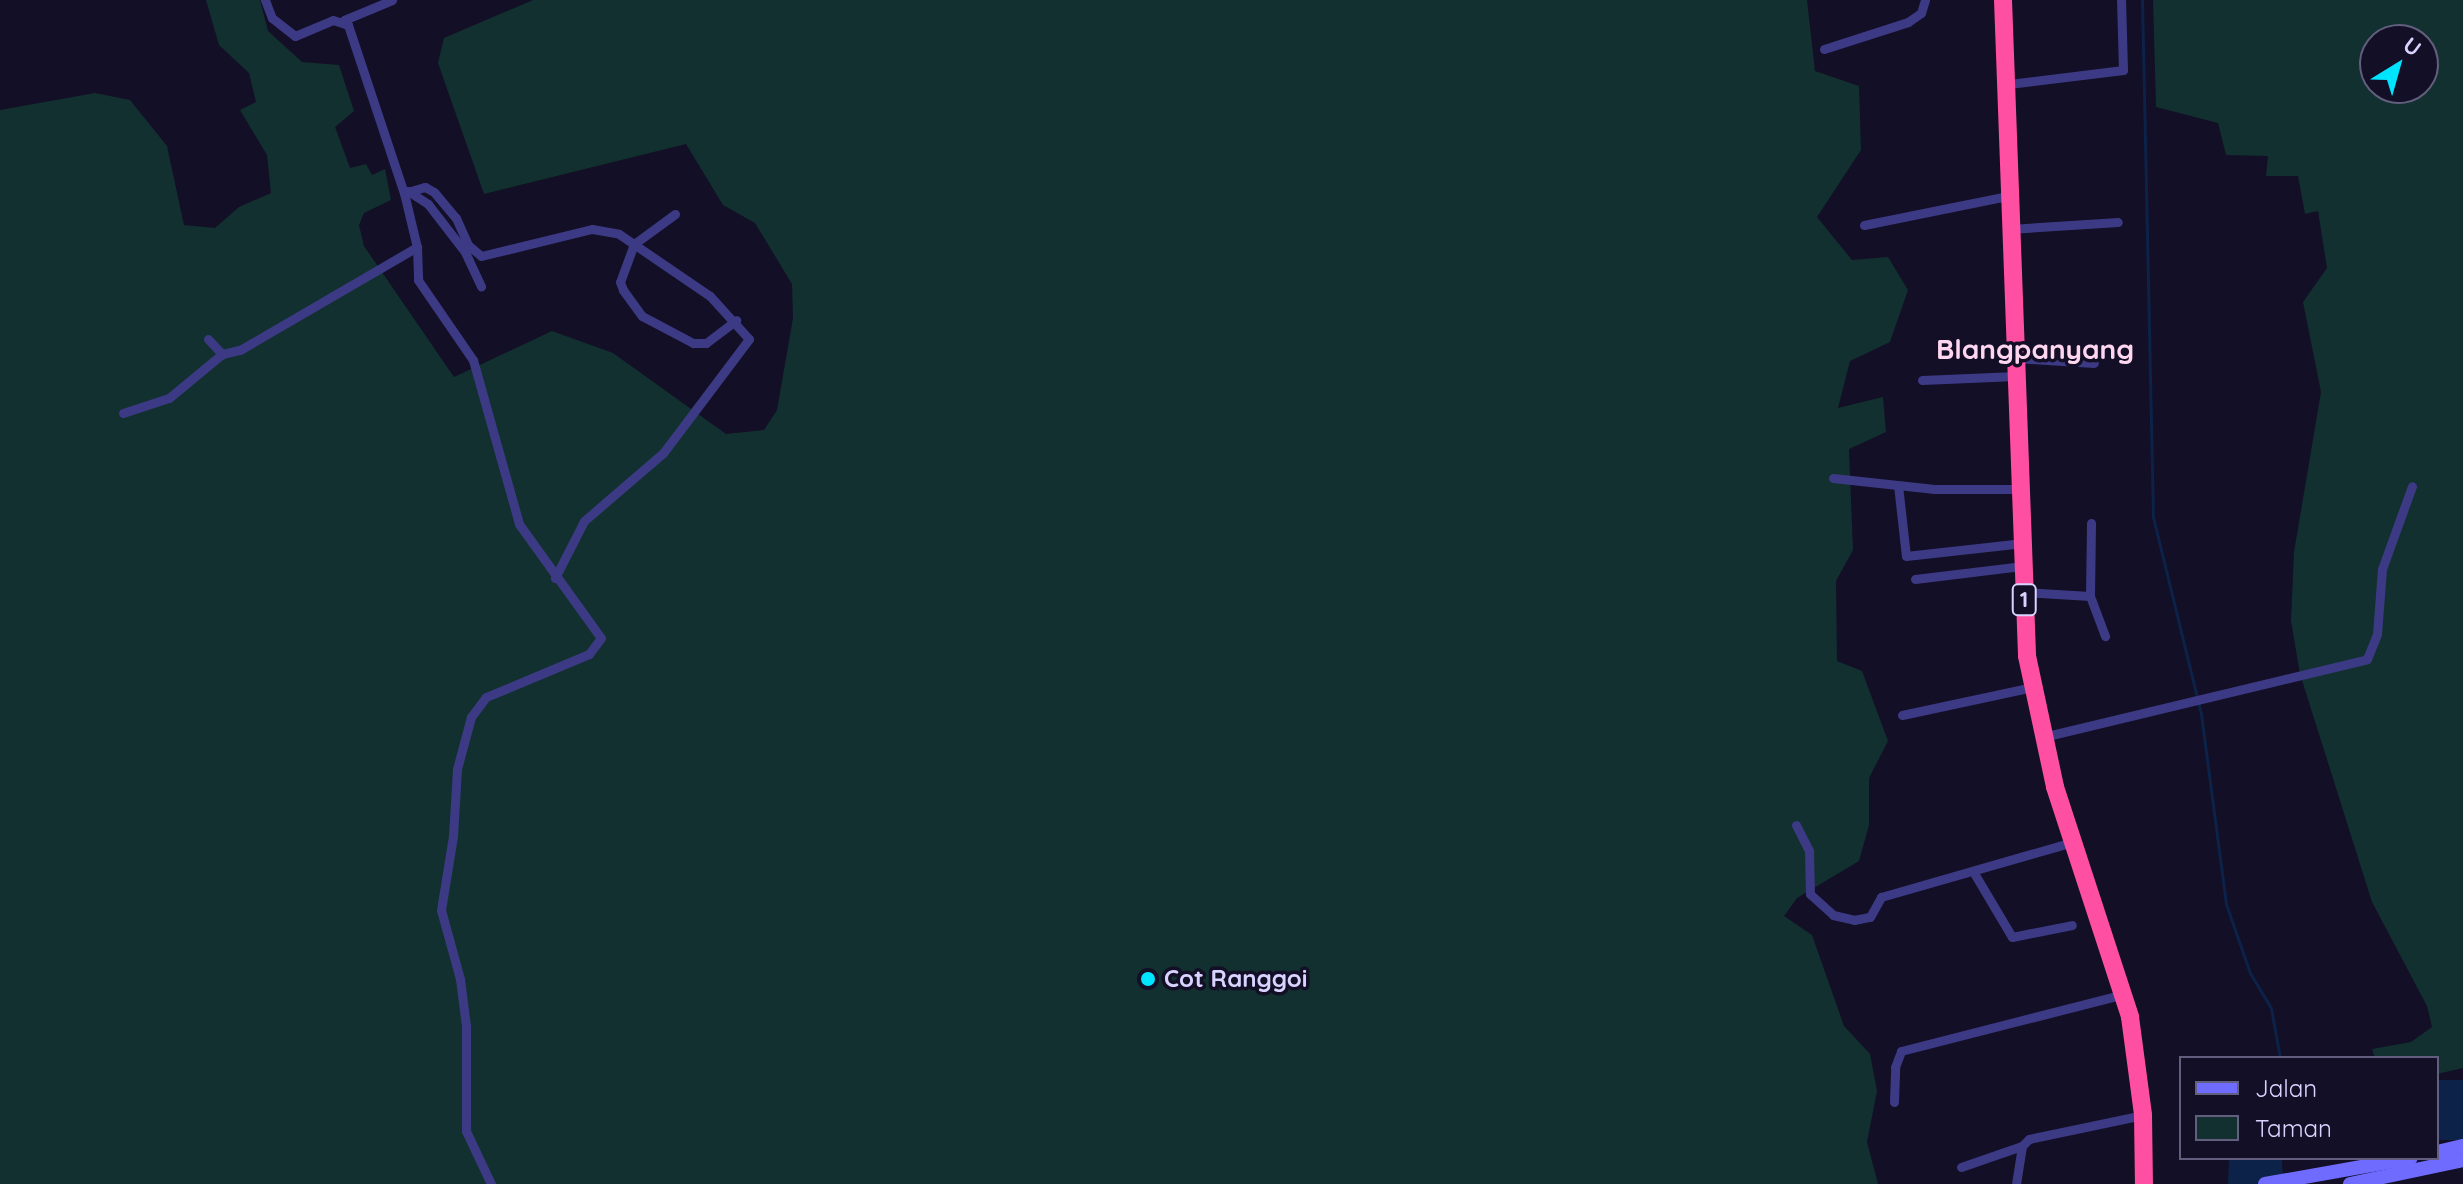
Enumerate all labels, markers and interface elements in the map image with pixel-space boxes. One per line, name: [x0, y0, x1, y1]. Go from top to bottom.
north arrow: [2359, 24, 2439, 104]
text: U: [2398, 31, 2427, 62]
district label: Blangpanyang: [1936, 332, 2134, 366]
road number: 1: [2010, 582, 2038, 618]
place label: Cot Ranggoi: [1164, 965, 1307, 993]
marker: Cot Ranggoi: [1139, 970, 1157, 988]
legend: [2179, 1056, 2439, 1160]
text: Jalan: [2255, 1073, 2317, 1103]
text: Taman: [2255, 1113, 2332, 1143]

